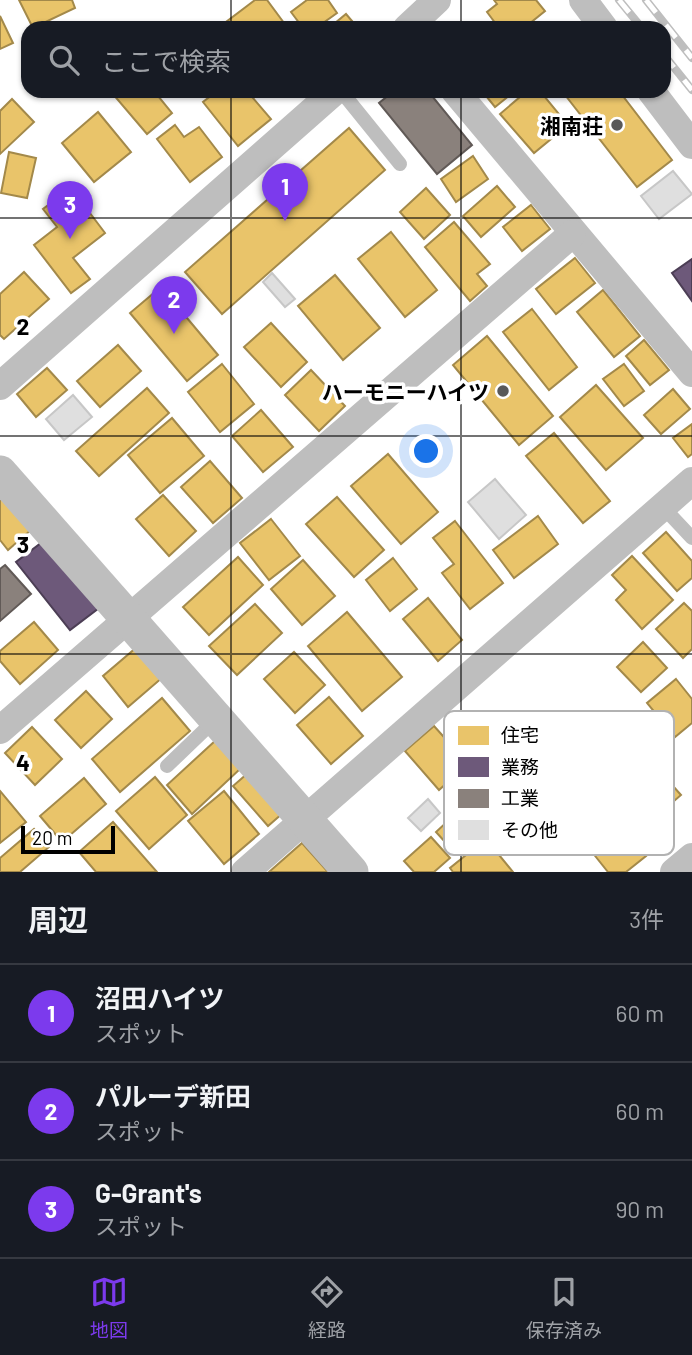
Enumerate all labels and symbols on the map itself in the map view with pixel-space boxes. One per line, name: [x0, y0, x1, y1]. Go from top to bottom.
place label: 湘南荘: [540, 113, 603, 138]
marker: 湘南荘: [609, 117, 625, 133]
pin: 1: [262, 163, 308, 221]
pin: 3: [47, 181, 93, 239]
pin: 2: [151, 276, 197, 334]
text: 2: [17, 312, 29, 340]
place label: ハーモニーハイツ: [322, 379, 489, 404]
marker: ハーモニーハイツ: [495, 383, 511, 399]
your location: [409, 434, 443, 468]
text: 3: [17, 530, 29, 558]
legend: [444, 711, 674, 855]
text: 住宅: [501, 723, 539, 746]
text: 4: [16, 748, 30, 776]
text: 業務: [501, 755, 539, 778]
text: 工業: [501, 786, 539, 809]
text: その他: [501, 818, 558, 841]
scale bar: [21, 823, 116, 855]

